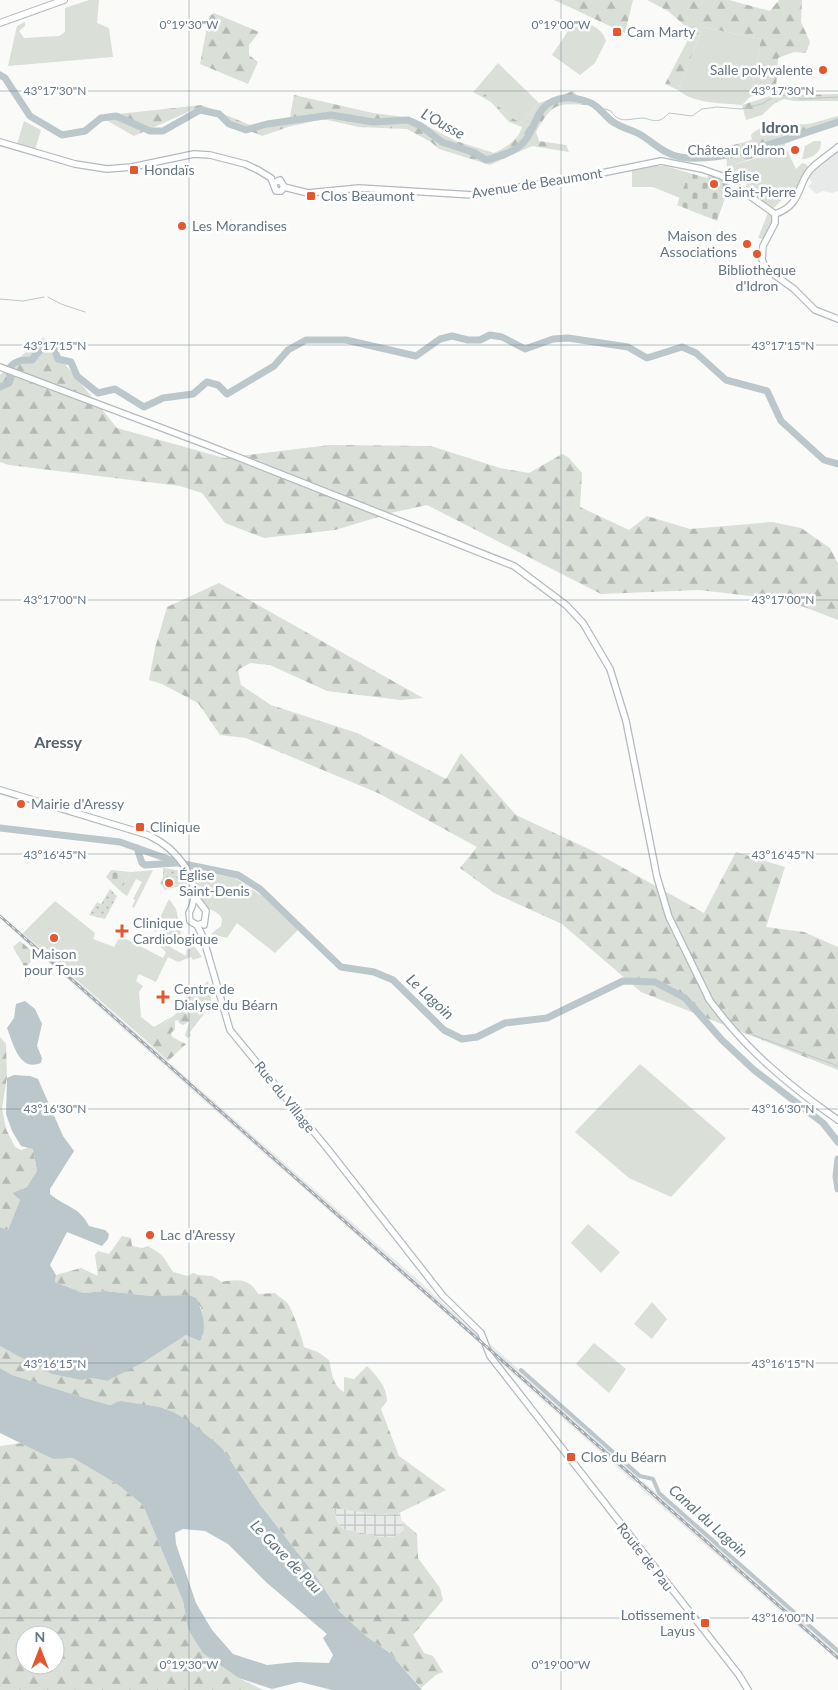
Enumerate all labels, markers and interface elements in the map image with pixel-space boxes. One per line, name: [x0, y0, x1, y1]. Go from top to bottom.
text: 0°19'30"W: [159, 17, 219, 32]
text: 0°19'00"W: [531, 17, 591, 32]
place label: Cam Marty: [627, 23, 696, 40]
marker: Cam Marty: [611, 26, 623, 38]
place label: Salle polyvalente: [710, 61, 813, 78]
marker: Salle polyvalente: [817, 64, 829, 76]
text: 43°17'30"N: [24, 83, 86, 98]
text: 43°17'30"N: [752, 83, 814, 98]
water label: L'Ousse: [419, 104, 468, 142]
district label: Idron: [761, 117, 799, 136]
place label: Château d'Idron: [687, 141, 785, 158]
marker: Château d'Idron: [789, 144, 801, 156]
place label: Hondaïs: [144, 161, 194, 178]
marker: Hondaïs: [128, 164, 140, 176]
street label: Avenue de Beaumont: [470, 164, 603, 201]
place label: Église Saint-Pierre: [724, 167, 796, 200]
marker: Église Saint-Pierre: [708, 178, 720, 190]
place label: Clos Beaumont: [321, 187, 415, 204]
marker: Clos Beaumont: [305, 190, 317, 202]
place label: Les Morandises: [192, 217, 287, 234]
marker: Les Morandises: [176, 220, 188, 232]
place label: Maison des Associations: [660, 227, 737, 260]
marker: Maison des Associations: [741, 238, 753, 250]
marker: Bibliothèque d'Idron: [751, 248, 763, 260]
place label: Bibliothèque d'Idron: [718, 261, 796, 294]
text: 43°17'15"N: [24, 338, 86, 353]
text: 43°17'15"N: [752, 338, 814, 353]
text: 43°17'00"N: [24, 592, 86, 607]
text: 43°17'00"N: [752, 592, 814, 607]
district label: Aressy: [33, 732, 82, 751]
place label: Mairie d'Aressy: [31, 795, 125, 812]
marker: Mairie d'Aressy: [15, 798, 27, 810]
place label: Clinique: [150, 818, 200, 835]
marker: Clinique: [134, 821, 146, 833]
text: 43°16'45"N: [24, 847, 86, 862]
text: 43°16'45"N: [752, 847, 814, 862]
place label: Église Saint-Denis: [179, 866, 250, 899]
marker: Église Saint-Denis: [163, 877, 175, 889]
place label: Clinique Cardiologique: [133, 914, 218, 947]
marker: Clinique Cardiologique: [115, 924, 129, 938]
marker: Maison pour Tous: [48, 932, 60, 944]
place label: Maison pour Tous: [24, 945, 84, 978]
water label: Le Lagoin: [403, 970, 458, 1023]
place label: Centre de Dialyse du Béarn: [174, 980, 278, 1013]
marker: Centre de Dialyse du Béarn: [156, 990, 170, 1004]
street label: Rue du Village: [251, 1058, 319, 1136]
text: 43°16'30"N: [24, 1101, 86, 1116]
text: 43°16'30"N: [752, 1101, 814, 1116]
place label: Lac d'Aressy: [160, 1226, 236, 1243]
marker: Lac d'Aressy: [144, 1229, 156, 1241]
text: 43°16'15"N: [24, 1356, 86, 1371]
text: 43°16'15"N: [752, 1356, 814, 1371]
place label: Clos du Béarn: [581, 1448, 667, 1465]
marker: Clos du Béarn: [565, 1451, 577, 1463]
water label: Canal du Lagoin: [666, 1480, 752, 1560]
water label: Le Gave de Pau: [247, 1516, 326, 1597]
street label: Route de Pau: [614, 1519, 677, 1594]
place label: Lotissement Layus: [621, 1606, 695, 1639]
text: 43°16'00"N: [752, 1610, 814, 1625]
marker: Lotissement Layus: [699, 1617, 711, 1629]
north arrow: [15, 1625, 65, 1675]
text: N: [35, 1628, 45, 1645]
text: 0°19'30"W: [159, 1657, 219, 1672]
text: 0°19'00"W: [531, 1657, 591, 1672]

